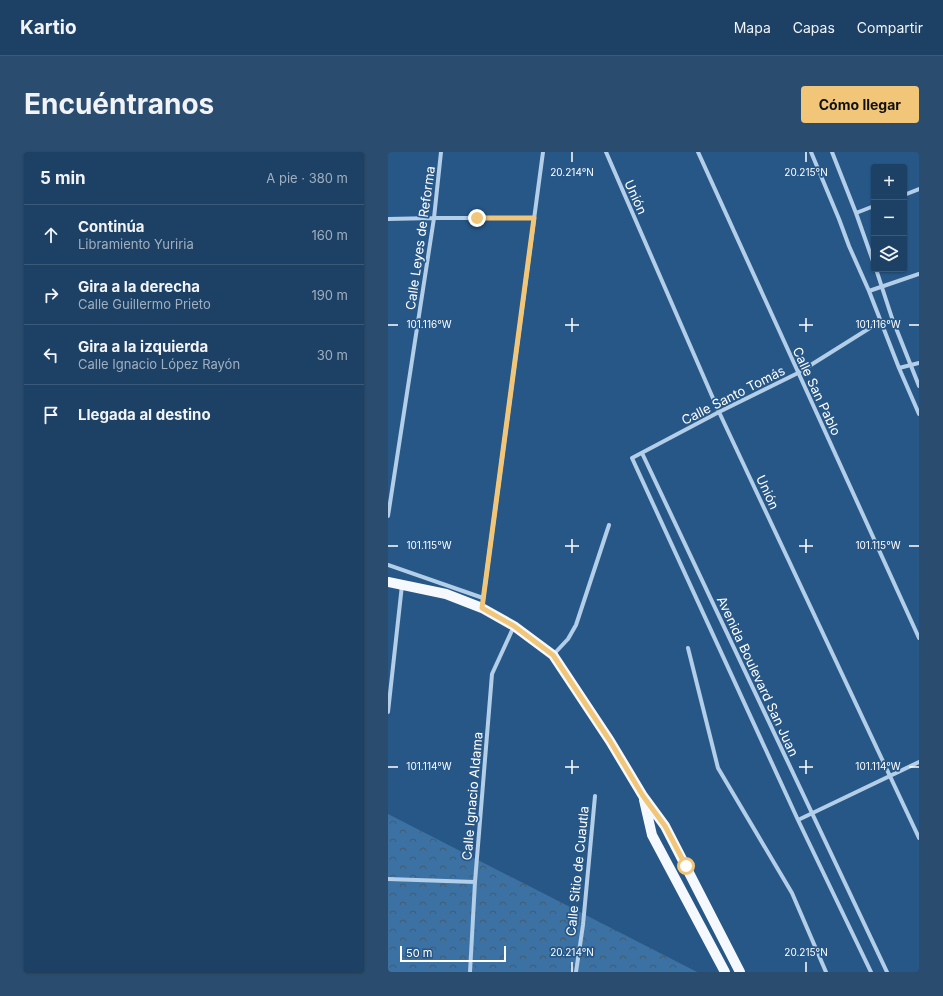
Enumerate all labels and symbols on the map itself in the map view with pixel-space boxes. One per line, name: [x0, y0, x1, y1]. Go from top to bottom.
street label: Calle Leyes de Reforma: [402, 165, 438, 311]
text: 20.214°N: [550, 166, 594, 178]
text: 20.215°N: [784, 166, 828, 178]
street label: Unión: [621, 177, 651, 217]
route end: [468, 209, 486, 227]
text: 101.116°W: [406, 318, 452, 330]
text: 101.116°W: [855, 318, 901, 330]
street label: Calle San Pablo: [790, 344, 845, 438]
street label: Calle Santo Tomás: [679, 362, 788, 428]
street label: Unión: [753, 472, 783, 512]
text: 101.115°W: [406, 539, 452, 551]
text: 101.115°W: [855, 539, 901, 551]
street label: Avenida Boulevard San Juan: [714, 593, 802, 759]
street label: Calle Ignacio Aldama: [458, 731, 486, 861]
text: 101.114°W: [406, 760, 452, 772]
text: 101.114°W: [855, 760, 901, 772]
street label: Calle Sitio de Cuautla: [562, 805, 592, 937]
route start: [677, 857, 695, 875]
scale bar: [400, 944, 506, 963]
text: 20.214°N: [550, 946, 594, 958]
text: 20.215°N: [784, 946, 828, 958]

